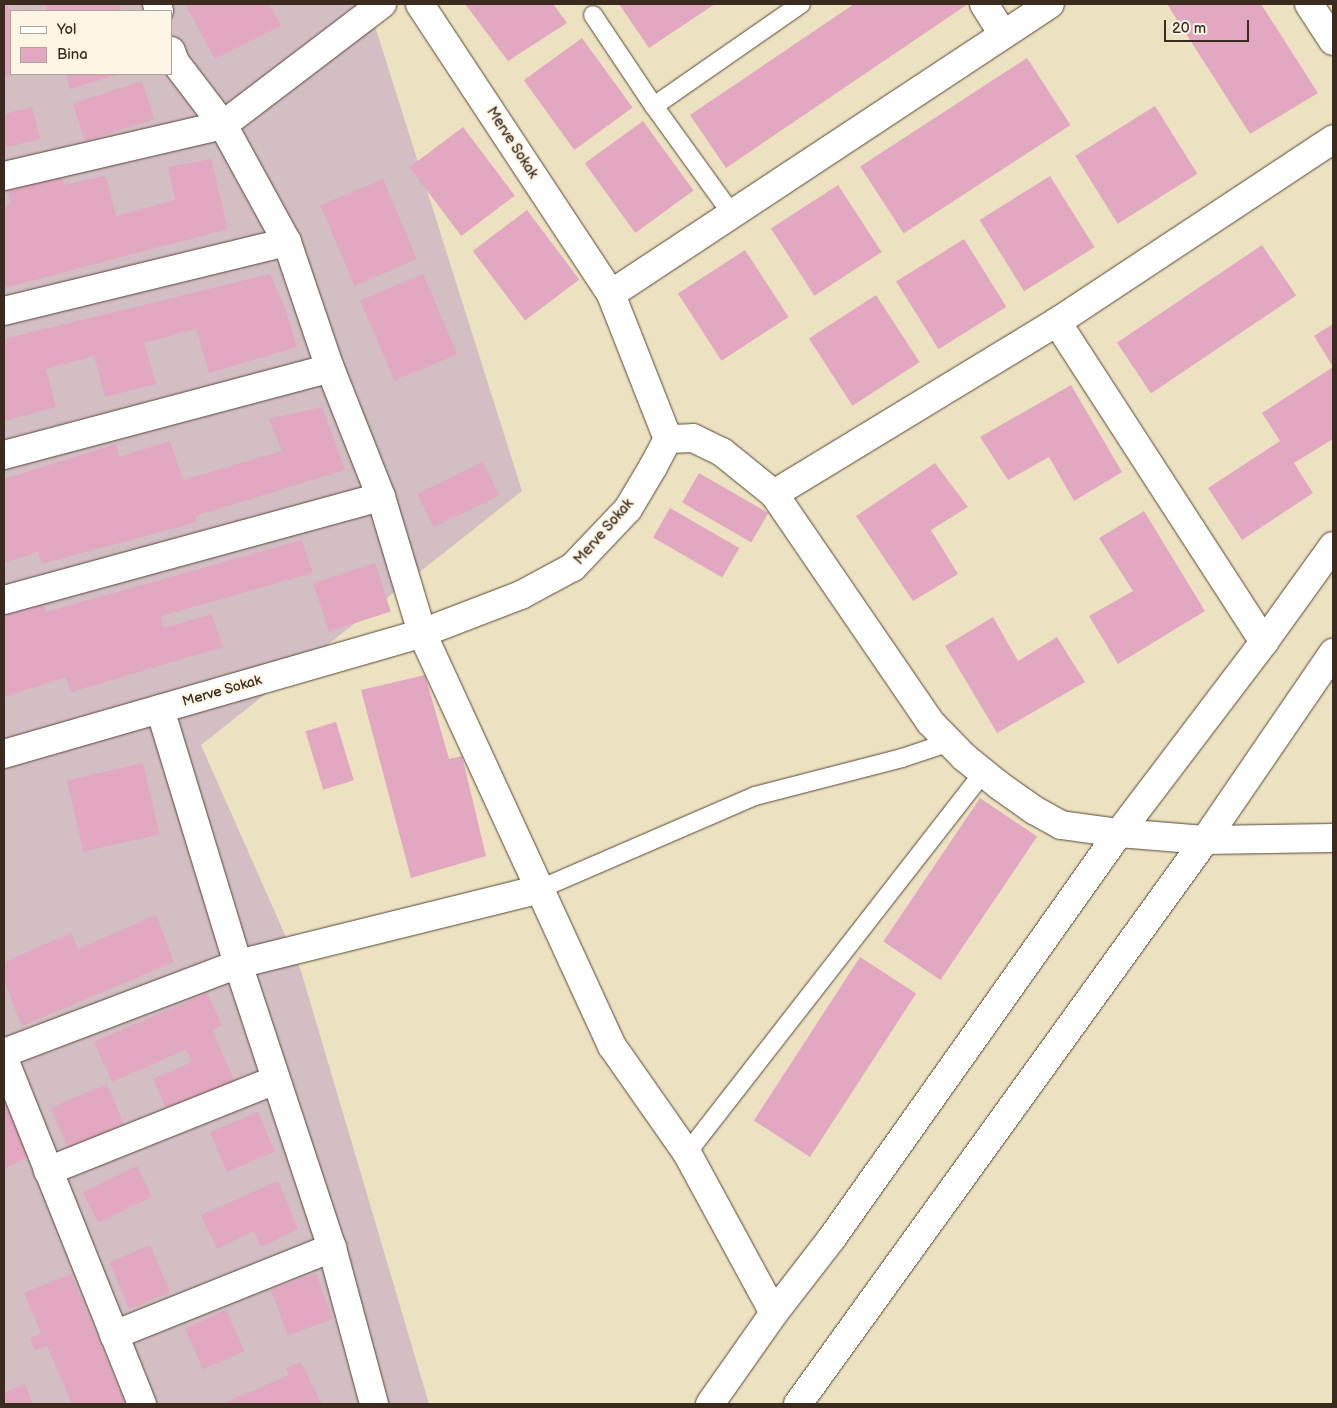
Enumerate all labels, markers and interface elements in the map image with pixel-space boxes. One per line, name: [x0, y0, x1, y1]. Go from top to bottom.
legend: [10, 10, 172, 75]
scale bar: [1167, 10, 1252, 42]
text: 20 m: [1172, 19, 1206, 38]
text: Yol: [57, 20, 76, 39]
text: Bina: [57, 45, 88, 64]
street label: Merve Sokak: [483, 104, 541, 182]
street label: Merve Sokak: [571, 496, 637, 568]
street label: Merve Sokak: [180, 672, 264, 710]

